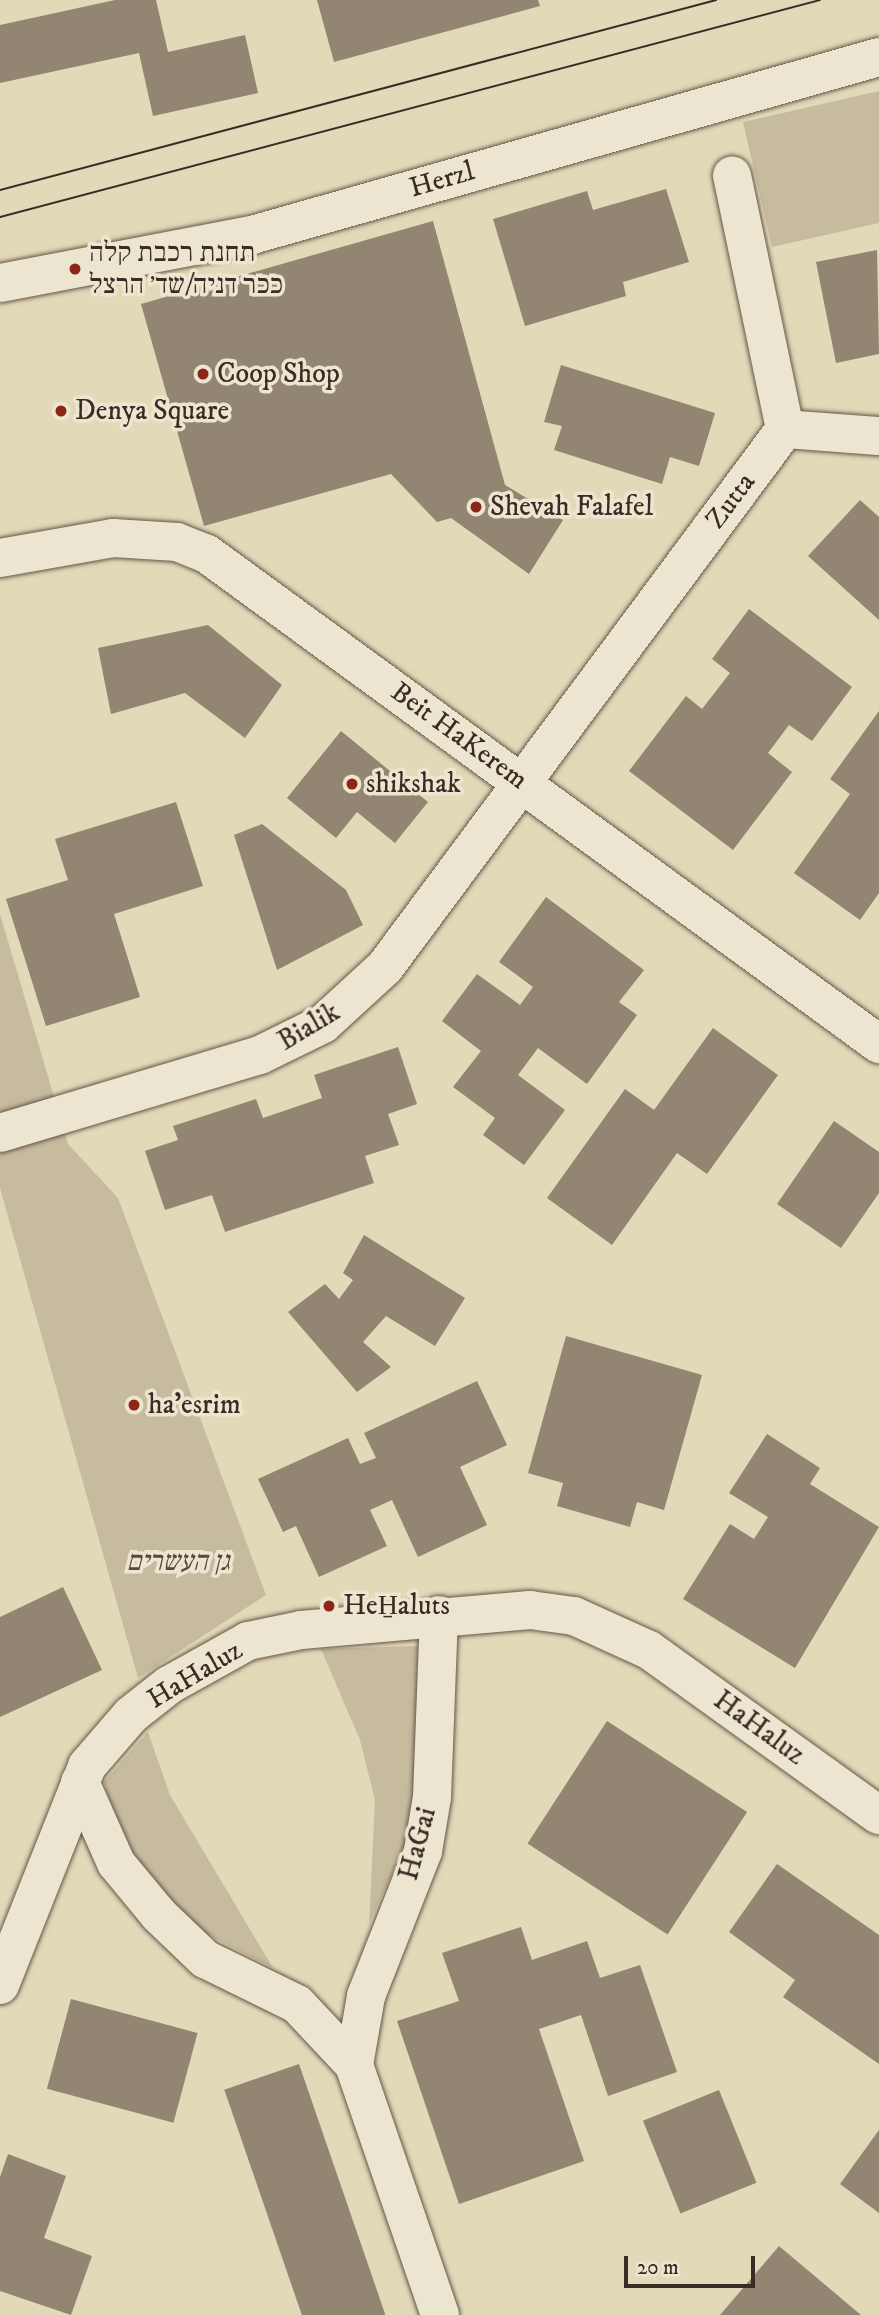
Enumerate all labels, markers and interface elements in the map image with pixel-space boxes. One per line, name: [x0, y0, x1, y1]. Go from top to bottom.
street label: Herzl: [406, 155, 478, 205]
place label: תחנת רכבת קלה ככר דניה/שד׳ הרצל: [89, 236, 283, 302]
marker: תחנת רכבת קלה ככר דניה/שד׳ הרצל: [67, 261, 83, 277]
place label: Coop Shop: [217, 357, 340, 391]
marker: Coop Shop: [195, 366, 211, 382]
place label: Denya Square: [75, 394, 229, 428]
marker: Denya Square: [53, 403, 69, 419]
street label: Zutta: [699, 466, 763, 536]
place label: Shevah Falafel: [490, 490, 653, 524]
marker: Shevah Falafel: [468, 499, 484, 515]
street label: Beit HaKerem: [384, 675, 534, 797]
place label: shikshak: [366, 767, 461, 801]
marker: shikshak: [344, 776, 360, 792]
street label: Bialik: [272, 996, 346, 1058]
place label: ha'esrim: [148, 1388, 241, 1422]
marker: ha'esrim: [126, 1397, 142, 1413]
park label: גן העשרים: [126, 1545, 230, 1579]
place label: HeH̠aluts: [343, 1589, 450, 1623]
marker: HeH̠aluts: [321, 1598, 337, 1614]
street label: HaHaluz: [141, 1634, 249, 1716]
street label: HaHaluz: [707, 1684, 811, 1772]
street label: HaGai: [392, 1804, 444, 1884]
scale bar: [627, 2242, 758, 2286]
text: 20 m: [637, 2255, 679, 2281]

